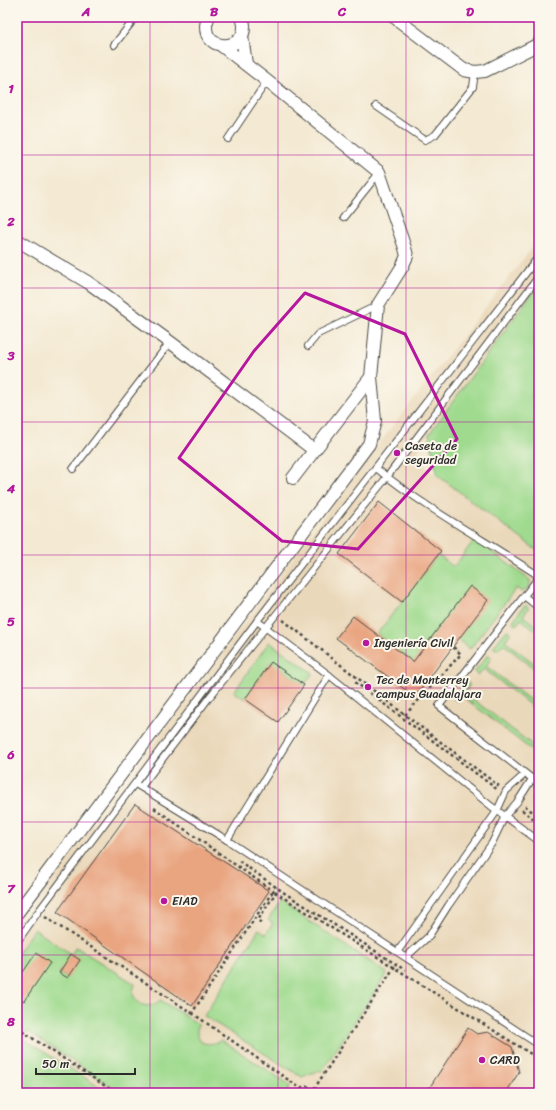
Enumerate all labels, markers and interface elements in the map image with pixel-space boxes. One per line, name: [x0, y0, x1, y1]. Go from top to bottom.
text: A: [81, 0, 90, 23]
text: B: [210, 0, 219, 23]
text: C: [337, 0, 347, 23]
text: D: [466, 0, 474, 23]
text: 1: [8, 77, 14, 100]
text: 2: [6, 210, 15, 233]
text: 3: [6, 344, 15, 367]
place label: Caseta de seguridad: [404, 435, 457, 471]
marker: Caseta de seguridad: [392, 448, 402, 458]
text: 4: [6, 477, 16, 500]
text: 5: [7, 610, 15, 633]
place label: Ingeniería Civil: [373, 632, 454, 654]
marker: Ingeniería Civil: [361, 638, 371, 648]
place label: Tec de Monterrey campus Guadalajara: [376, 669, 482, 705]
marker: Tec de Monterrey campus Guadalajara: [363, 682, 373, 692]
text: 6: [6, 743, 15, 766]
text: 7: [7, 877, 16, 900]
place label: EIAD: [172, 890, 198, 912]
marker: EIAD: [159, 896, 169, 906]
text: 8: [6, 1010, 15, 1033]
place label: CARD: [490, 1049, 520, 1071]
scale bar: [36, 1050, 135, 1076]
text: 50 m: [42, 1053, 69, 1075]
marker: CARD: [477, 1055, 487, 1065]

